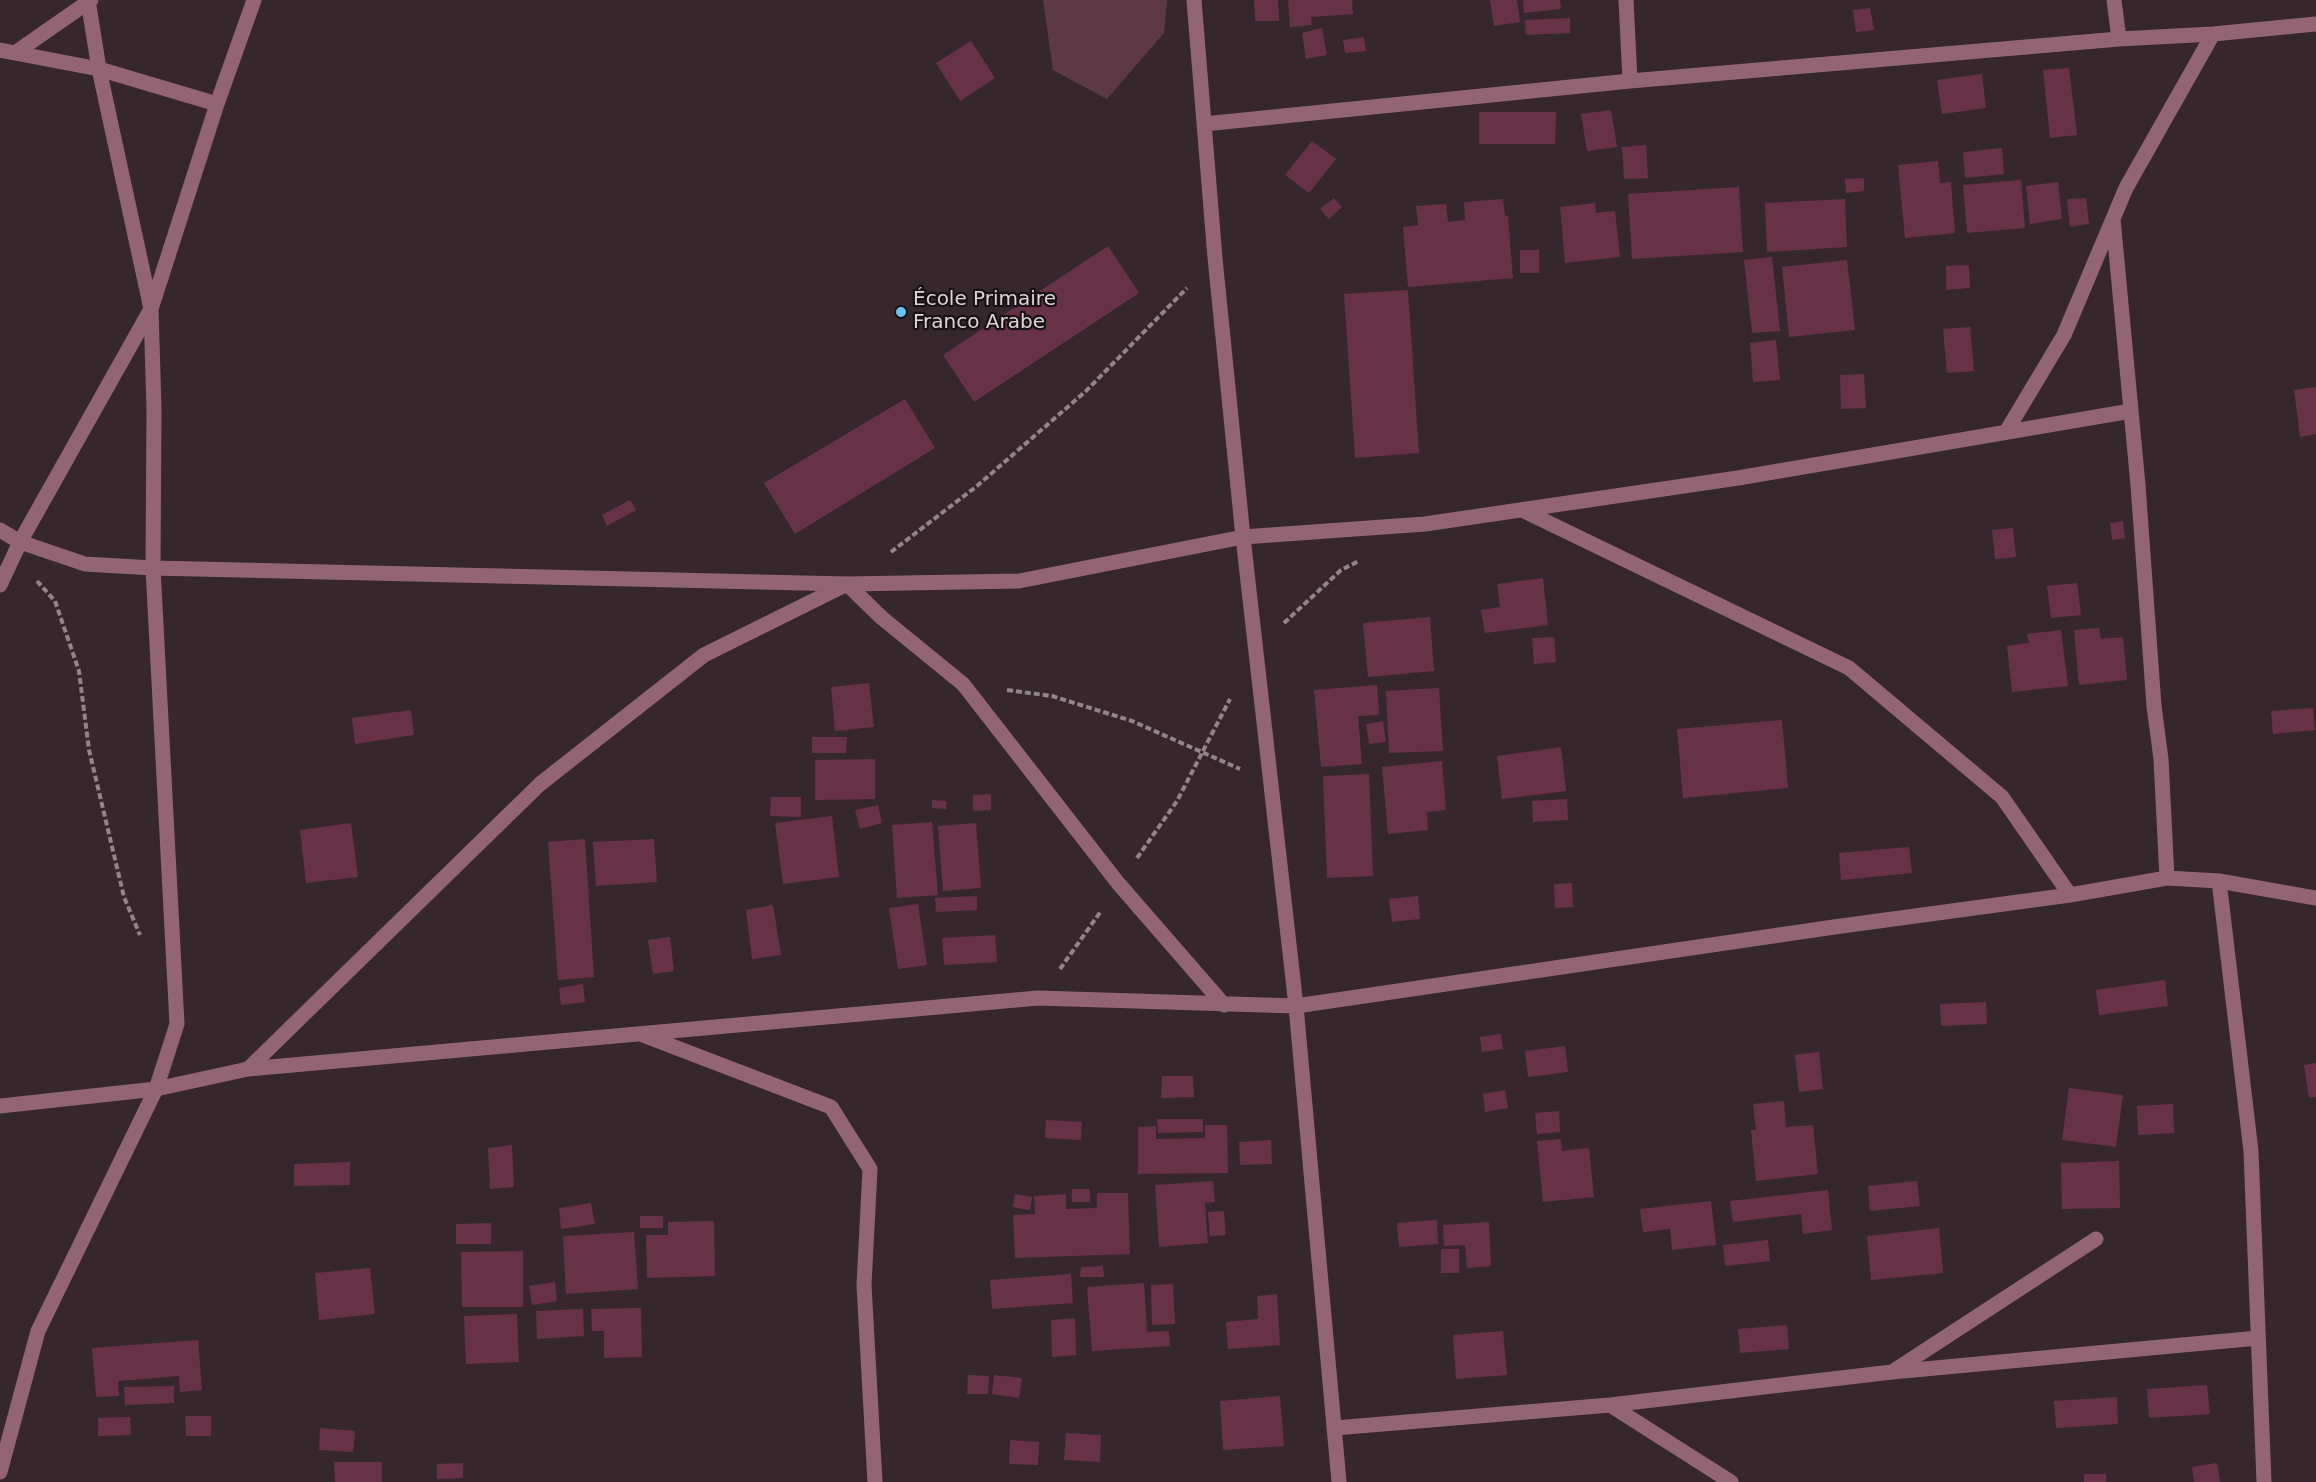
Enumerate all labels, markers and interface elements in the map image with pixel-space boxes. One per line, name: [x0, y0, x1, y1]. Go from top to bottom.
place label: École Primaire Franco Arabe: [913, 288, 1056, 335]
marker: École Primaire Franco Arabe: [894, 305, 908, 319]

